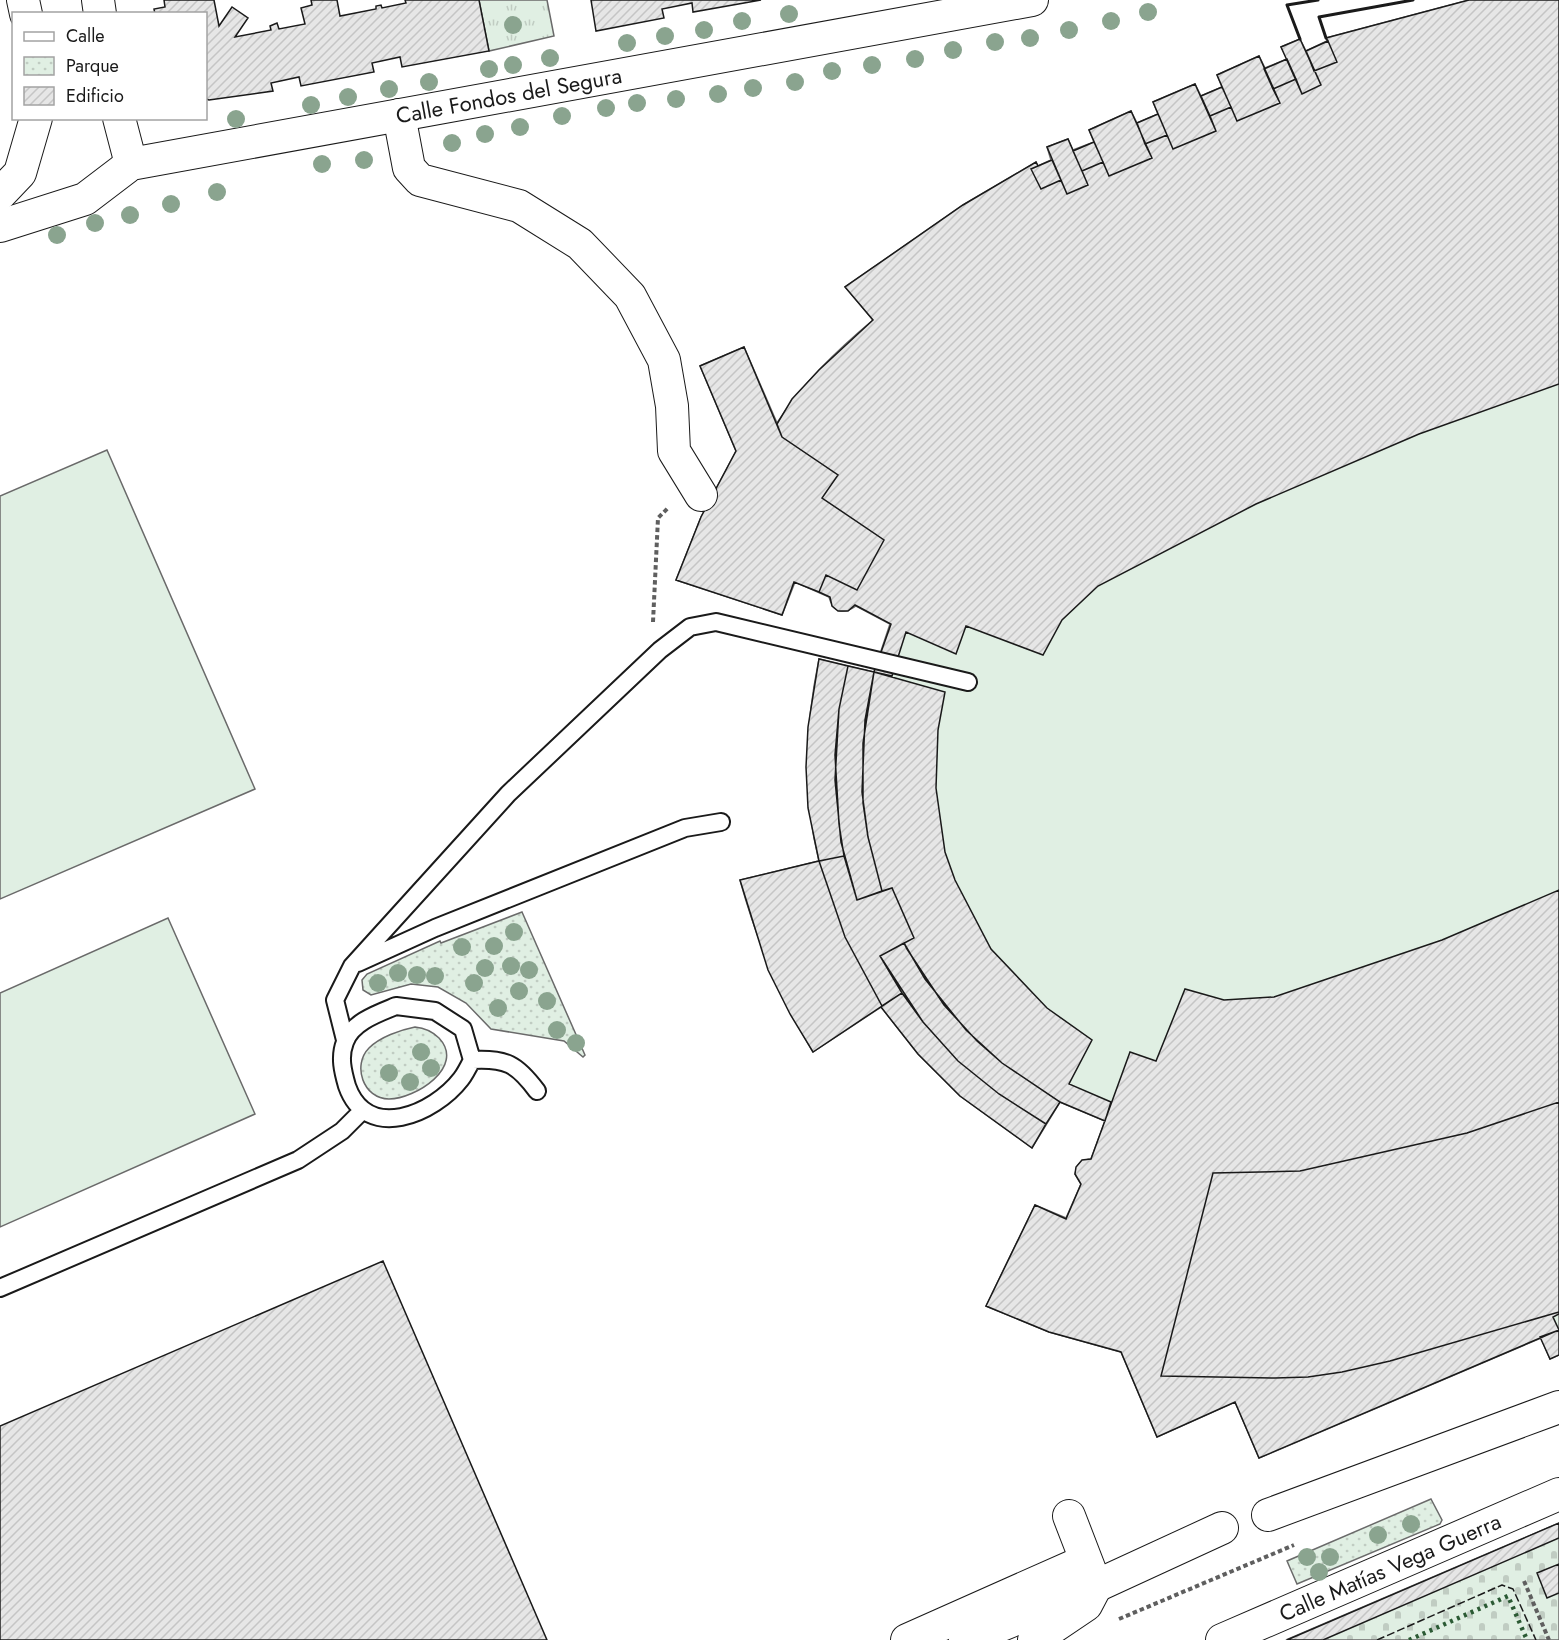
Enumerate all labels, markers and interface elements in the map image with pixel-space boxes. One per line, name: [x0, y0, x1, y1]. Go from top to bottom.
legend: [12, 12, 207, 120]
text: Calle: [66, 23, 105, 49]
text: Parque: [66, 53, 119, 79]
street label: Calle Fondos del Segura: [393, 59, 624, 131]
text: Edificio: [66, 83, 124, 109]
street label: Calle Matías Vega Guerra: [1274, 1505, 1506, 1629]

